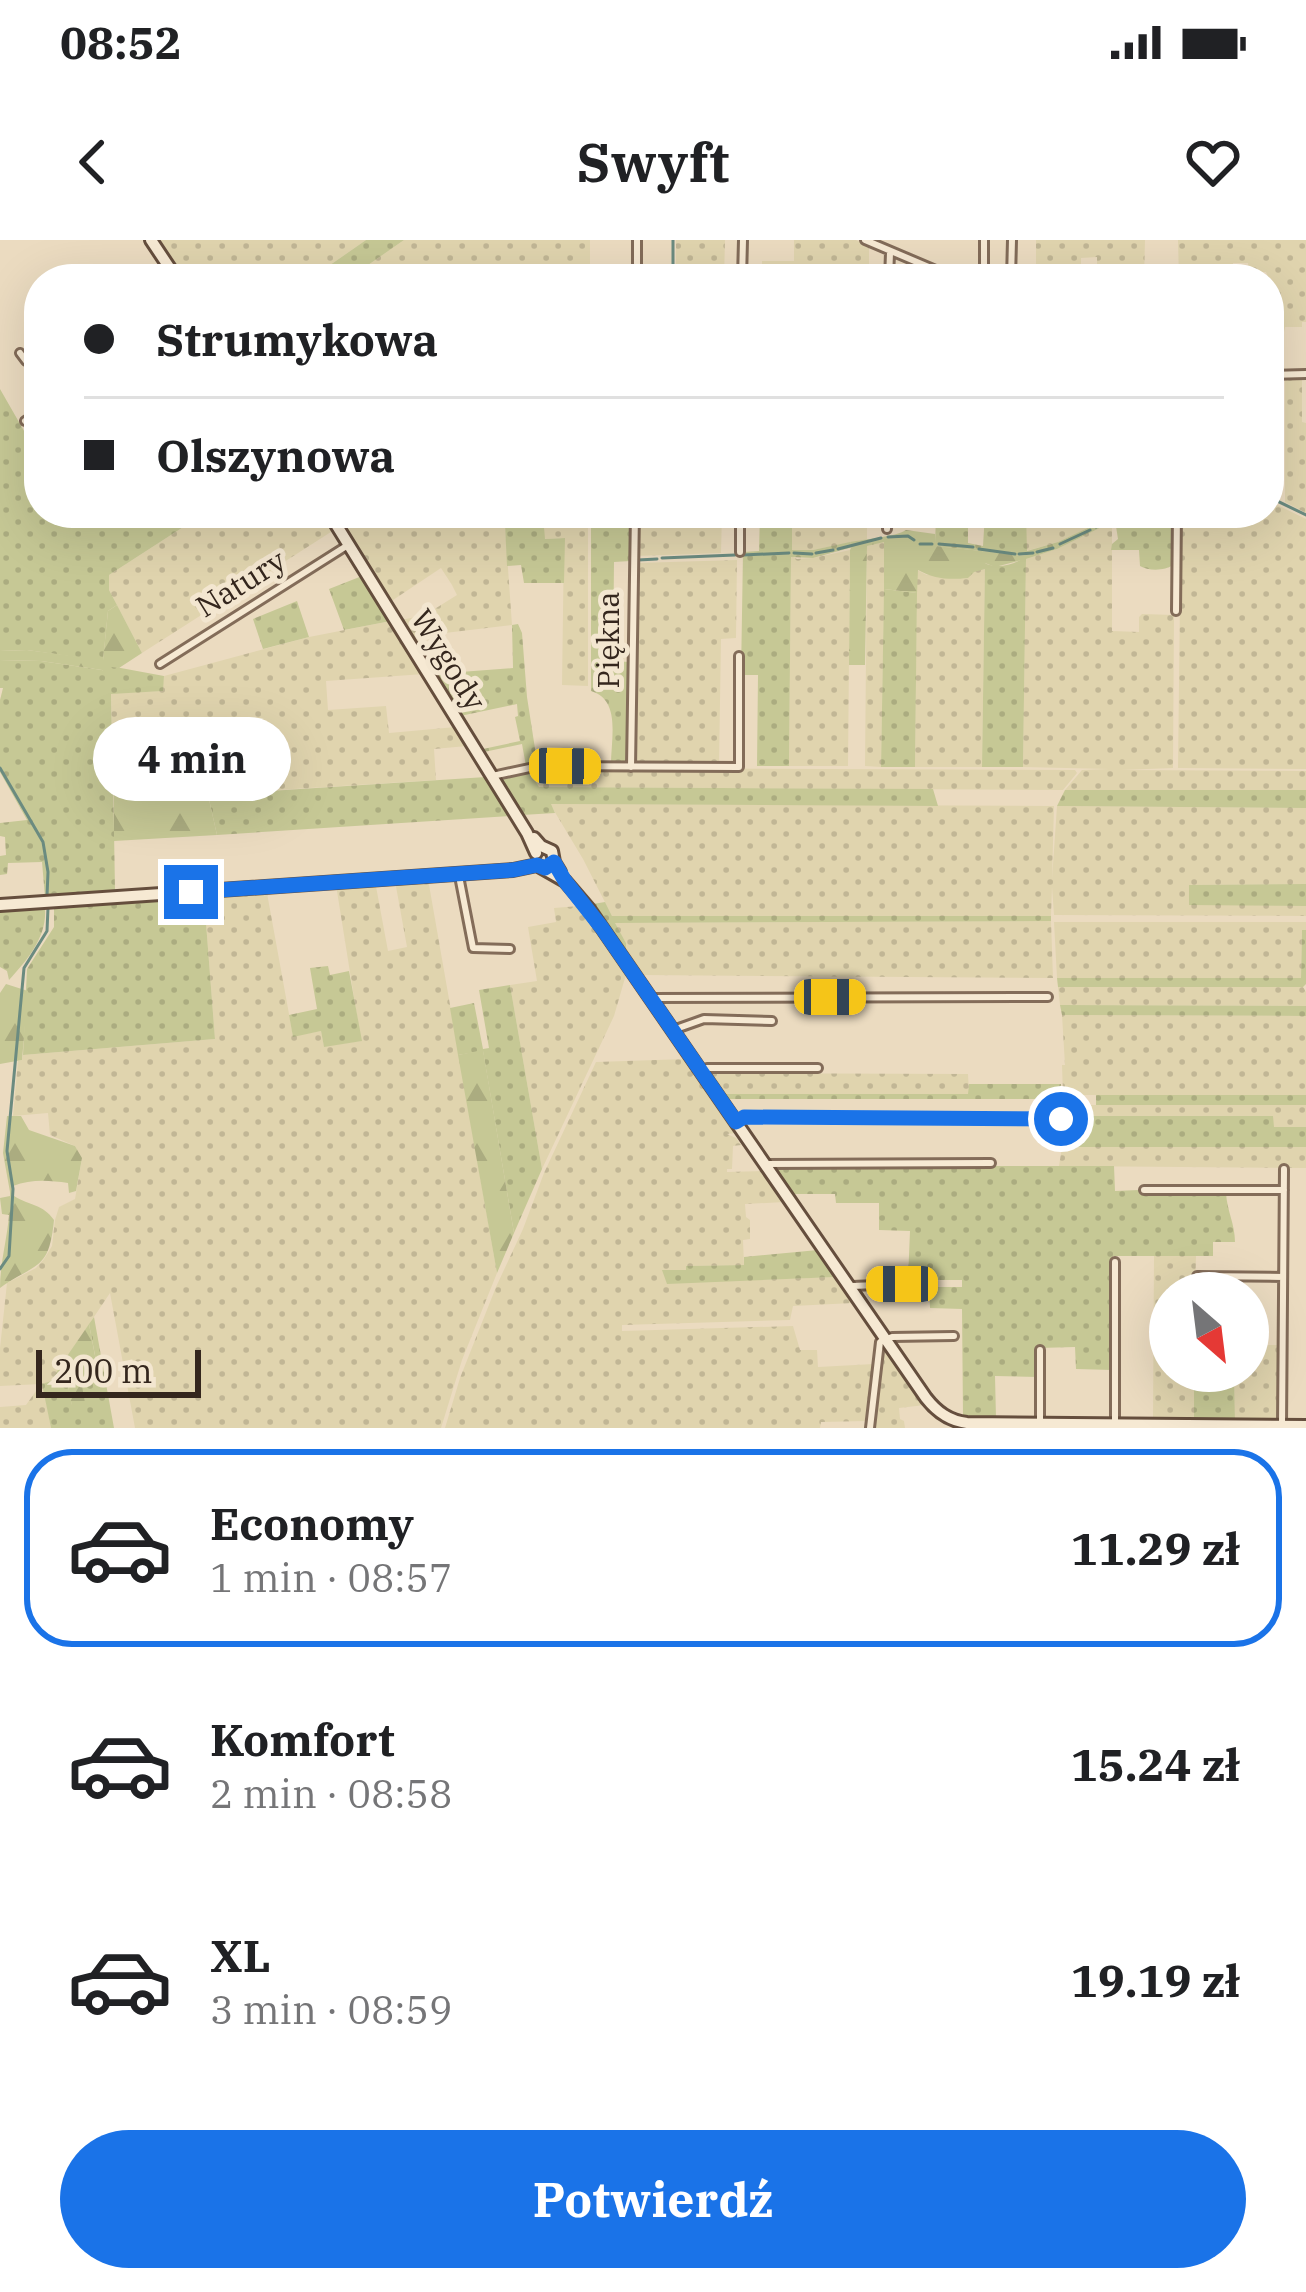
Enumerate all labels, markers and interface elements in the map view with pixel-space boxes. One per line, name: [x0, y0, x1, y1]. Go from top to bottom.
text: 08:52: [60, 13, 182, 71]
text: Swyft: [577, 127, 729, 197]
icon: back: [60, 129, 126, 195]
icon: heart: [1180, 129, 1246, 195]
text: Strumykowa: [156, 310, 438, 368]
text: Olszynowa: [156, 426, 395, 484]
street label: Natury: [188, 540, 292, 625]
street label: Piękna: [588, 591, 627, 689]
street label: Wygody: [403, 601, 495, 717]
callout: 4 min: [92, 718, 290, 802]
text: 4 min: [137, 733, 247, 784]
car: [529, 747, 601, 785]
route end: [164, 865, 218, 919]
car: [794, 979, 866, 1015]
route start: [1034, 1092, 1088, 1146]
car: [866, 1266, 938, 1302]
north arrow: [1149, 1272, 1269, 1392]
map controls: [1149, 1272, 1269, 1392]
scale bar: [36, 1344, 201, 1397]
text: 200 m: [54, 1349, 153, 1392]
icon: car: [66, 1494, 174, 1602]
text: Economy: [210, 1494, 414, 1552]
text: 11.29 zł: [1071, 1519, 1240, 1577]
text: 1 min · 08:57: [210, 1552, 452, 1603]
icon: car: [66, 1710, 174, 1818]
text: Komfort: [210, 1710, 395, 1768]
text: 15.24 zł: [1071, 1735, 1240, 1793]
text: 2 min · 08:58: [210, 1768, 452, 1819]
icon: car: [66, 1926, 174, 2034]
text: XL: [210, 1926, 271, 1984]
text: 19.19 zł: [1071, 1951, 1240, 2009]
text: 3 min · 08:59: [210, 1984, 452, 2035]
button: Potwierdź: [60, 2130, 1246, 2268]

